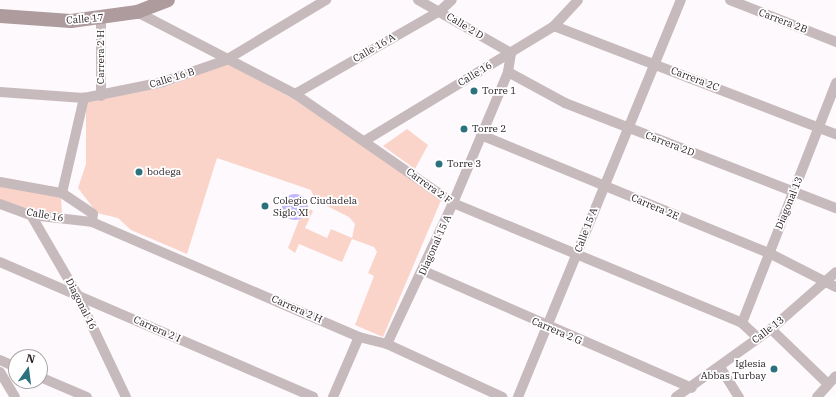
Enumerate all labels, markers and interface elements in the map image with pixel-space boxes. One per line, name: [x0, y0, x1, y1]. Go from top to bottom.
street label: Carrera 2B: [757, 6, 809, 36]
street label: Calle 2 D: [444, 10, 486, 42]
street label: Calle 17: [66, 11, 104, 27]
street label: Carrera 2 H: [95, 30, 107, 84]
street label: Calle 16 A: [351, 31, 397, 65]
street label: Calle 16: [456, 59, 494, 89]
street label: Carrera 2C: [669, 64, 721, 94]
street label: Calle 16 B: [148, 65, 196, 91]
place label: Torre 1: [482, 85, 516, 97]
marker: Torre 1: [469, 86, 479, 96]
place label: Torre 2: [472, 123, 506, 135]
marker: Torre 2: [459, 124, 469, 134]
street label: Carrera 2D: [644, 129, 696, 159]
place label: Torre 3: [447, 158, 481, 170]
marker: Torre 3: [434, 159, 444, 169]
place label: bodega: [147, 166, 181, 178]
street label: Carrera 2 F: [404, 166, 454, 206]
marker: bodega: [134, 167, 144, 177]
street label: Diagonal 13: [773, 175, 805, 231]
street label: Carrera 2E: [629, 192, 681, 222]
place label: Colegio Ciudadela Siglo XI: [273, 194, 357, 218]
marker: Colegio Ciudadela Siglo XI: [260, 201, 270, 211]
street label: Calle 16: [25, 206, 65, 224]
street label: Calle 15 A: [572, 206, 600, 254]
street label: Diagonal 15 A: [416, 213, 454, 277]
street label: Diagonal 16: [63, 276, 99, 332]
street label: Carrera 2 H: [270, 292, 324, 326]
street label: Carrera 2 I: [132, 313, 182, 345]
street label: Calle 13: [750, 314, 786, 346]
street label: Carrera 2 G: [530, 315, 584, 347]
north arrow: [8, 349, 48, 389]
text: N: [25, 350, 37, 366]
place label: Iglesia Abbas Turbay: [701, 357, 766, 380]
marker: Iglesia Abbas Turbay: [769, 364, 779, 374]

